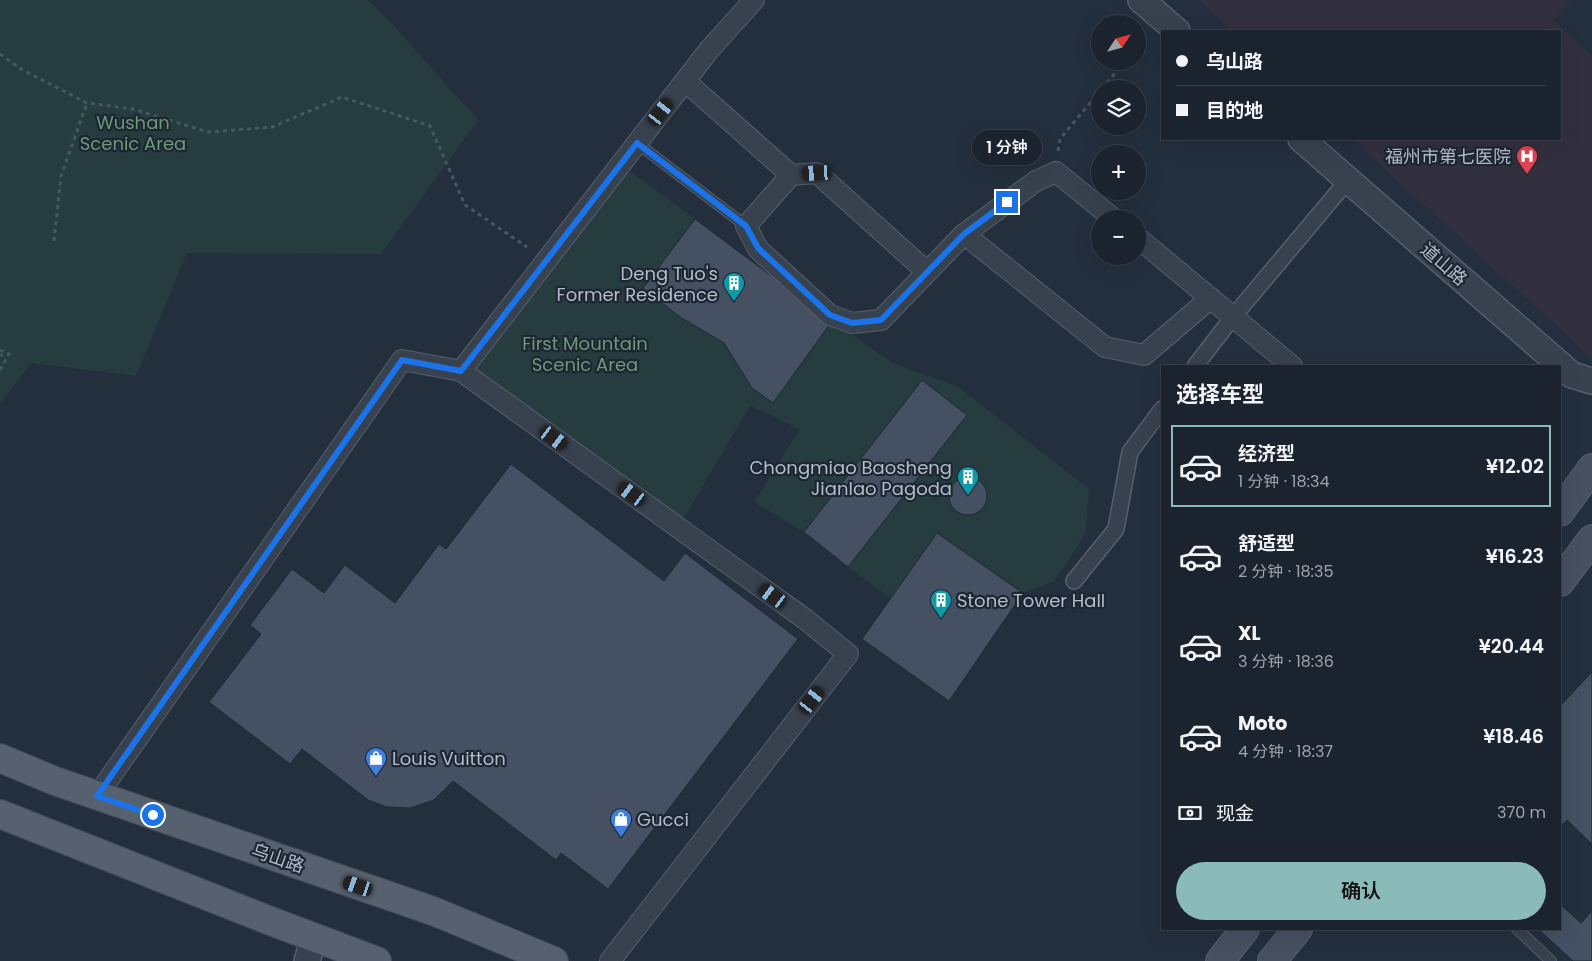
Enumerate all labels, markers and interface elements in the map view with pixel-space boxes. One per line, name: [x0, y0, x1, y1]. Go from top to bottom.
north arrow: [1091, 15, 1146, 70]
map controls: [1091, 15, 1146, 265]
text: 乌山路: [1206, 48, 1263, 75]
button: layers: [1091, 80, 1146, 135]
car: [645, 96, 676, 128]
text: 目的地: [1206, 97, 1263, 124]
park label: Wushan Scenic Area: [80, 110, 186, 156]
callout: 1 分钟: [972, 130, 1042, 164]
text: 1 分钟: [986, 136, 1028, 159]
place label: 福州市第七医院: [1385, 144, 1511, 169]
hospital icon: 福州市第七医院: [1515, 144, 1539, 175]
button: +: [1091, 145, 1146, 200]
car: [801, 165, 832, 181]
route end: [996, 191, 1018, 213]
button: −: [1091, 210, 1146, 265]
street label: 道山路: [1415, 237, 1473, 291]
place label: Deng Tuo's Former Residence: [557, 261, 718, 307]
building icon: Deng Tuo's Former Residence: [722, 271, 746, 302]
park label: First Mountain Scenic Area: [522, 331, 648, 377]
text: 选择车型: [1176, 379, 1264, 410]
car: [537, 423, 570, 453]
text: 经济型: [1238, 440, 1295, 467]
icon: car: [1178, 444, 1223, 489]
text: ¥12.02: [1486, 453, 1544, 480]
place label: Chongmiao Baosheng Jianlao Pagoda: [749, 455, 952, 501]
building icon: Chongmiao Baosheng Jianlao Pagoda: [956, 465, 980, 496]
text: 1 分钟 · 18:34: [1238, 470, 1329, 493]
car: [615, 479, 648, 509]
text: 舒适型: [1238, 530, 1295, 557]
icon: car: [1178, 534, 1223, 579]
text: ¥16.23: [1486, 543, 1544, 570]
text: 2 分钟 · 18:35: [1238, 560, 1334, 583]
car: [756, 581, 789, 611]
building icon: Stone Tower Hall: [929, 588, 953, 619]
place label: Stone Tower Hall: [957, 588, 1105, 613]
text: XL: [1238, 620, 1261, 647]
icon: car: [1178, 624, 1223, 669]
text: ¥20.44: [1479, 633, 1544, 660]
text: 3 分钟 · 18:36: [1238, 650, 1334, 673]
car: [796, 684, 827, 716]
text: Moto: [1238, 710, 1287, 737]
icon: car: [1178, 714, 1223, 759]
text: ¥18.46: [1483, 723, 1544, 750]
text: 4 分钟 · 18:37: [1238, 740, 1333, 763]
shop icon: Louis Vuitton: [364, 746, 388, 777]
place label: Louis Vuitton: [392, 746, 506, 771]
icon: cash: [1176, 799, 1204, 827]
text: 现金: [1216, 800, 1254, 827]
text: 370 m: [1497, 801, 1546, 824]
route start: [142, 804, 164, 826]
shop icon: Gucci: [609, 807, 633, 838]
place label: Gucci: [637, 807, 689, 832]
street label: 乌山路: [248, 837, 308, 879]
button: 确认: [1176, 862, 1546, 920]
car: [341, 874, 374, 898]

